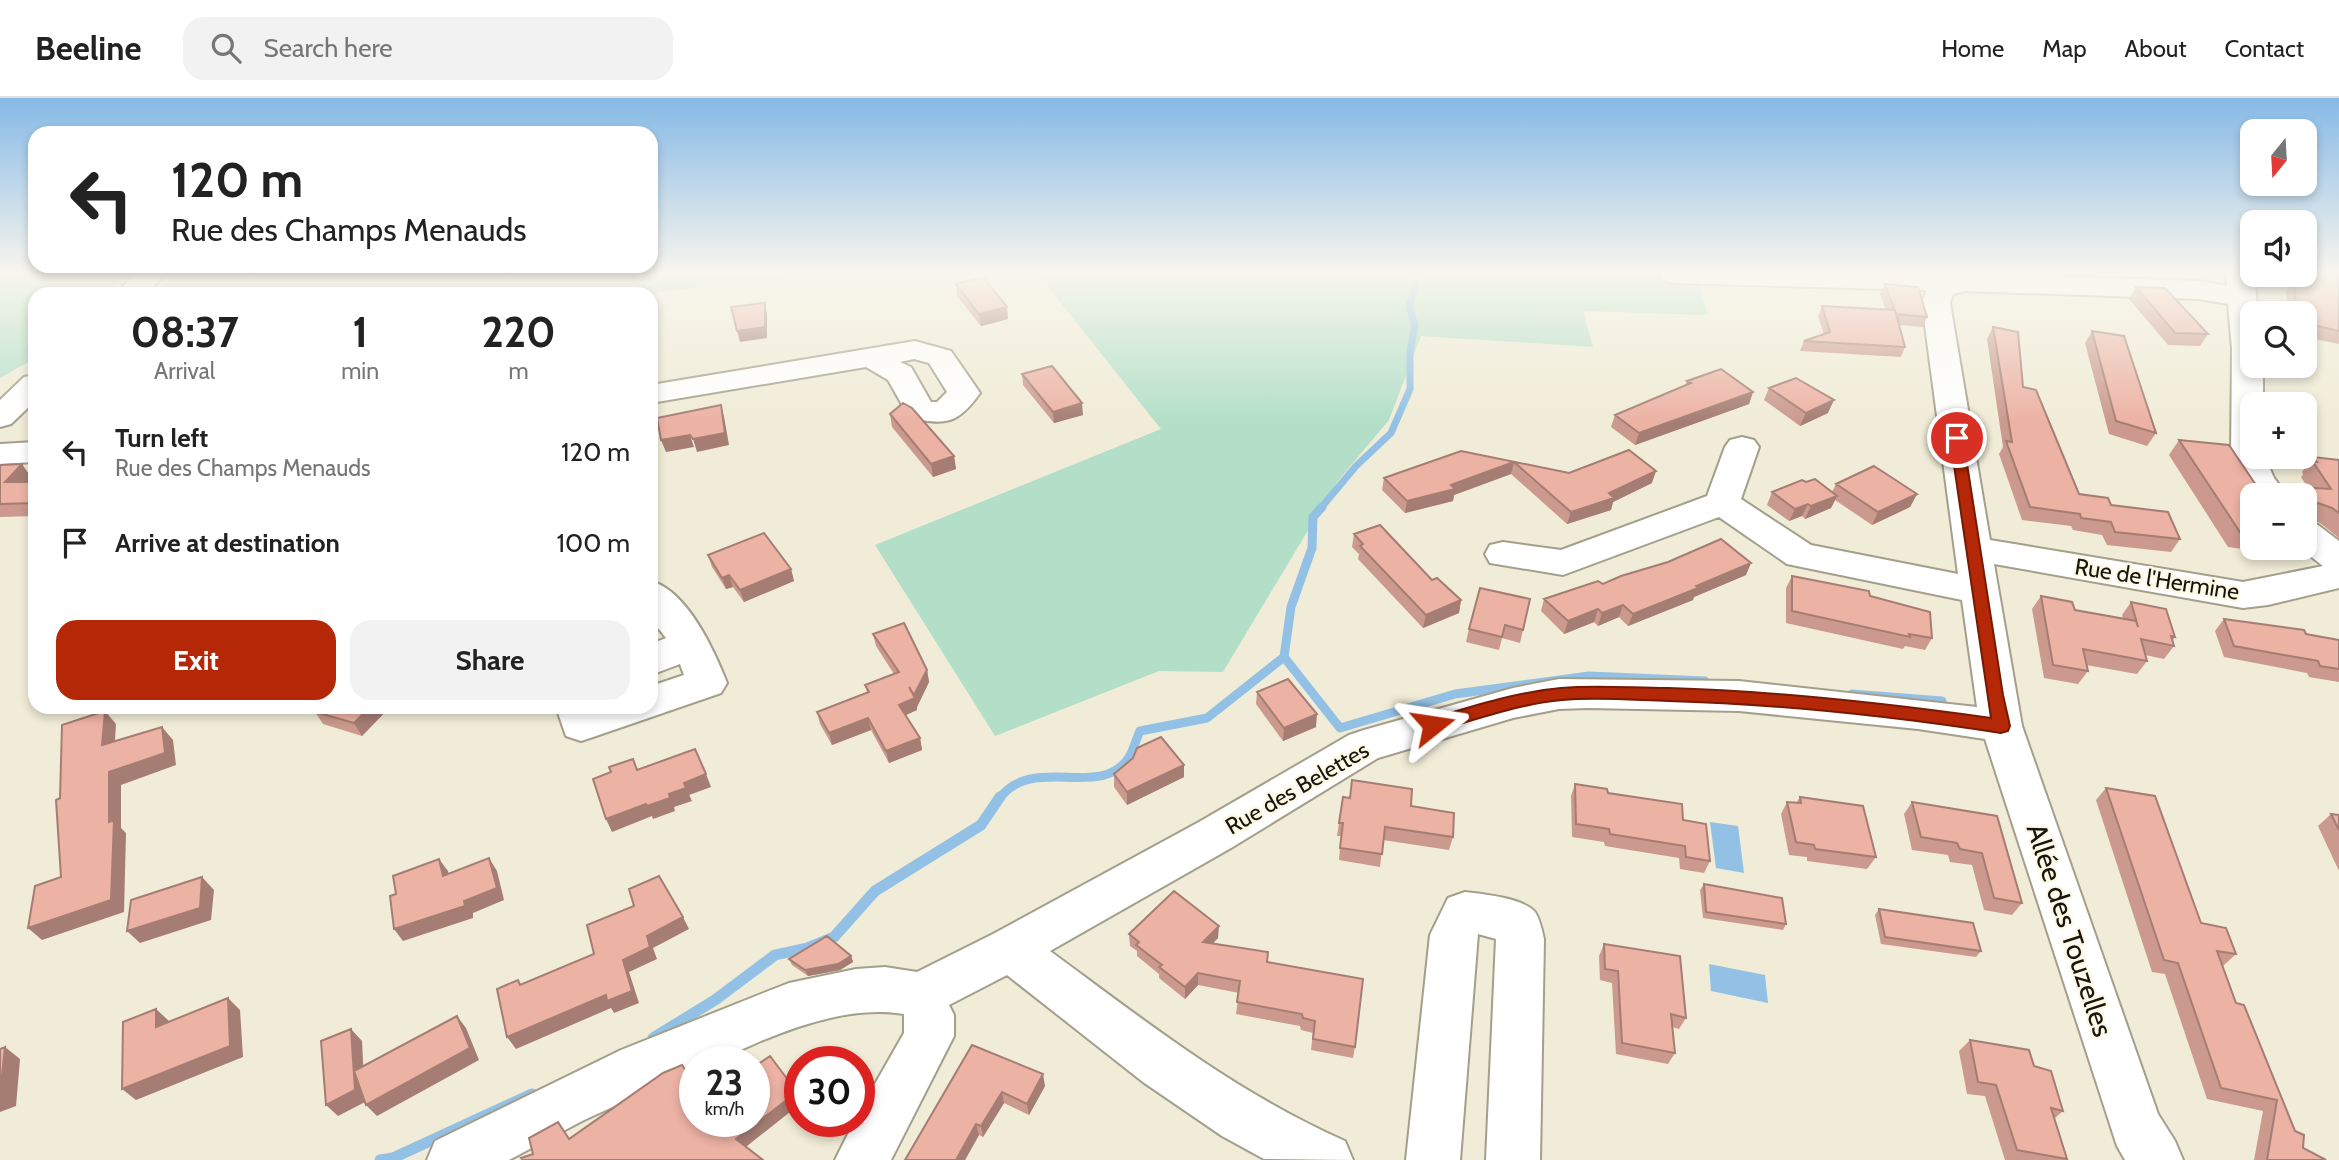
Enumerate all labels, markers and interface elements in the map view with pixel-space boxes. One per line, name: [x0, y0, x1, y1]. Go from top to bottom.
search box: [183, 17, 673, 80]
text: Beeline: [35, 28, 141, 68]
icon: search: [207, 29, 245, 67]
text: Search here: [263, 32, 393, 64]
text: Home: [1941, 34, 2004, 63]
text: Map: [2042, 34, 2087, 63]
text: About: [2125, 34, 2187, 63]
text: Contact: [2225, 34, 2304, 63]
north arrow: [2240, 119, 2317, 196]
map controls: [2240, 119, 2317, 560]
text: 120 m: [171, 150, 303, 209]
icon: left: [56, 154, 147, 245]
text: Rue des Champs Menauds: [171, 210, 527, 249]
button: sound: [2240, 210, 2317, 287]
button: search: [2240, 301, 2317, 378]
text: 08:37: [130, 306, 239, 358]
text: 1: [352, 306, 368, 358]
text: 220: [481, 306, 556, 358]
text: Arrival: [154, 357, 215, 385]
text: min: [341, 357, 379, 385]
text: m: [508, 357, 529, 385]
button: +: [2240, 392, 2317, 469]
pin: [1927, 408, 1987, 468]
icon: arrive: [1938, 419, 1976, 457]
text: Turn left: [115, 422, 208, 454]
icon: left: [56, 433, 94, 471]
text: 120 m: [561, 436, 630, 468]
text: Rue des Champs Menauds: [115, 454, 371, 482]
button: −: [2240, 483, 2317, 560]
icon: arrive: [56, 524, 94, 562]
text: Arrive at destination: [115, 527, 340, 559]
text: 100 m: [557, 527, 630, 559]
street label: Rue de l'Hermine: [2073, 552, 2241, 606]
button: Exit: [56, 620, 336, 700]
button: Share: [350, 620, 630, 700]
position arrow: [1396, 688, 1470, 762]
street label: Rue des Belettes: [1220, 736, 1374, 840]
street label: Allée des Touzelles: [2020, 819, 2120, 1041]
speed limit sign: 30: [784, 1046, 875, 1137]
text: 23: [706, 1061, 743, 1104]
text: km/h: [705, 1098, 744, 1120]

